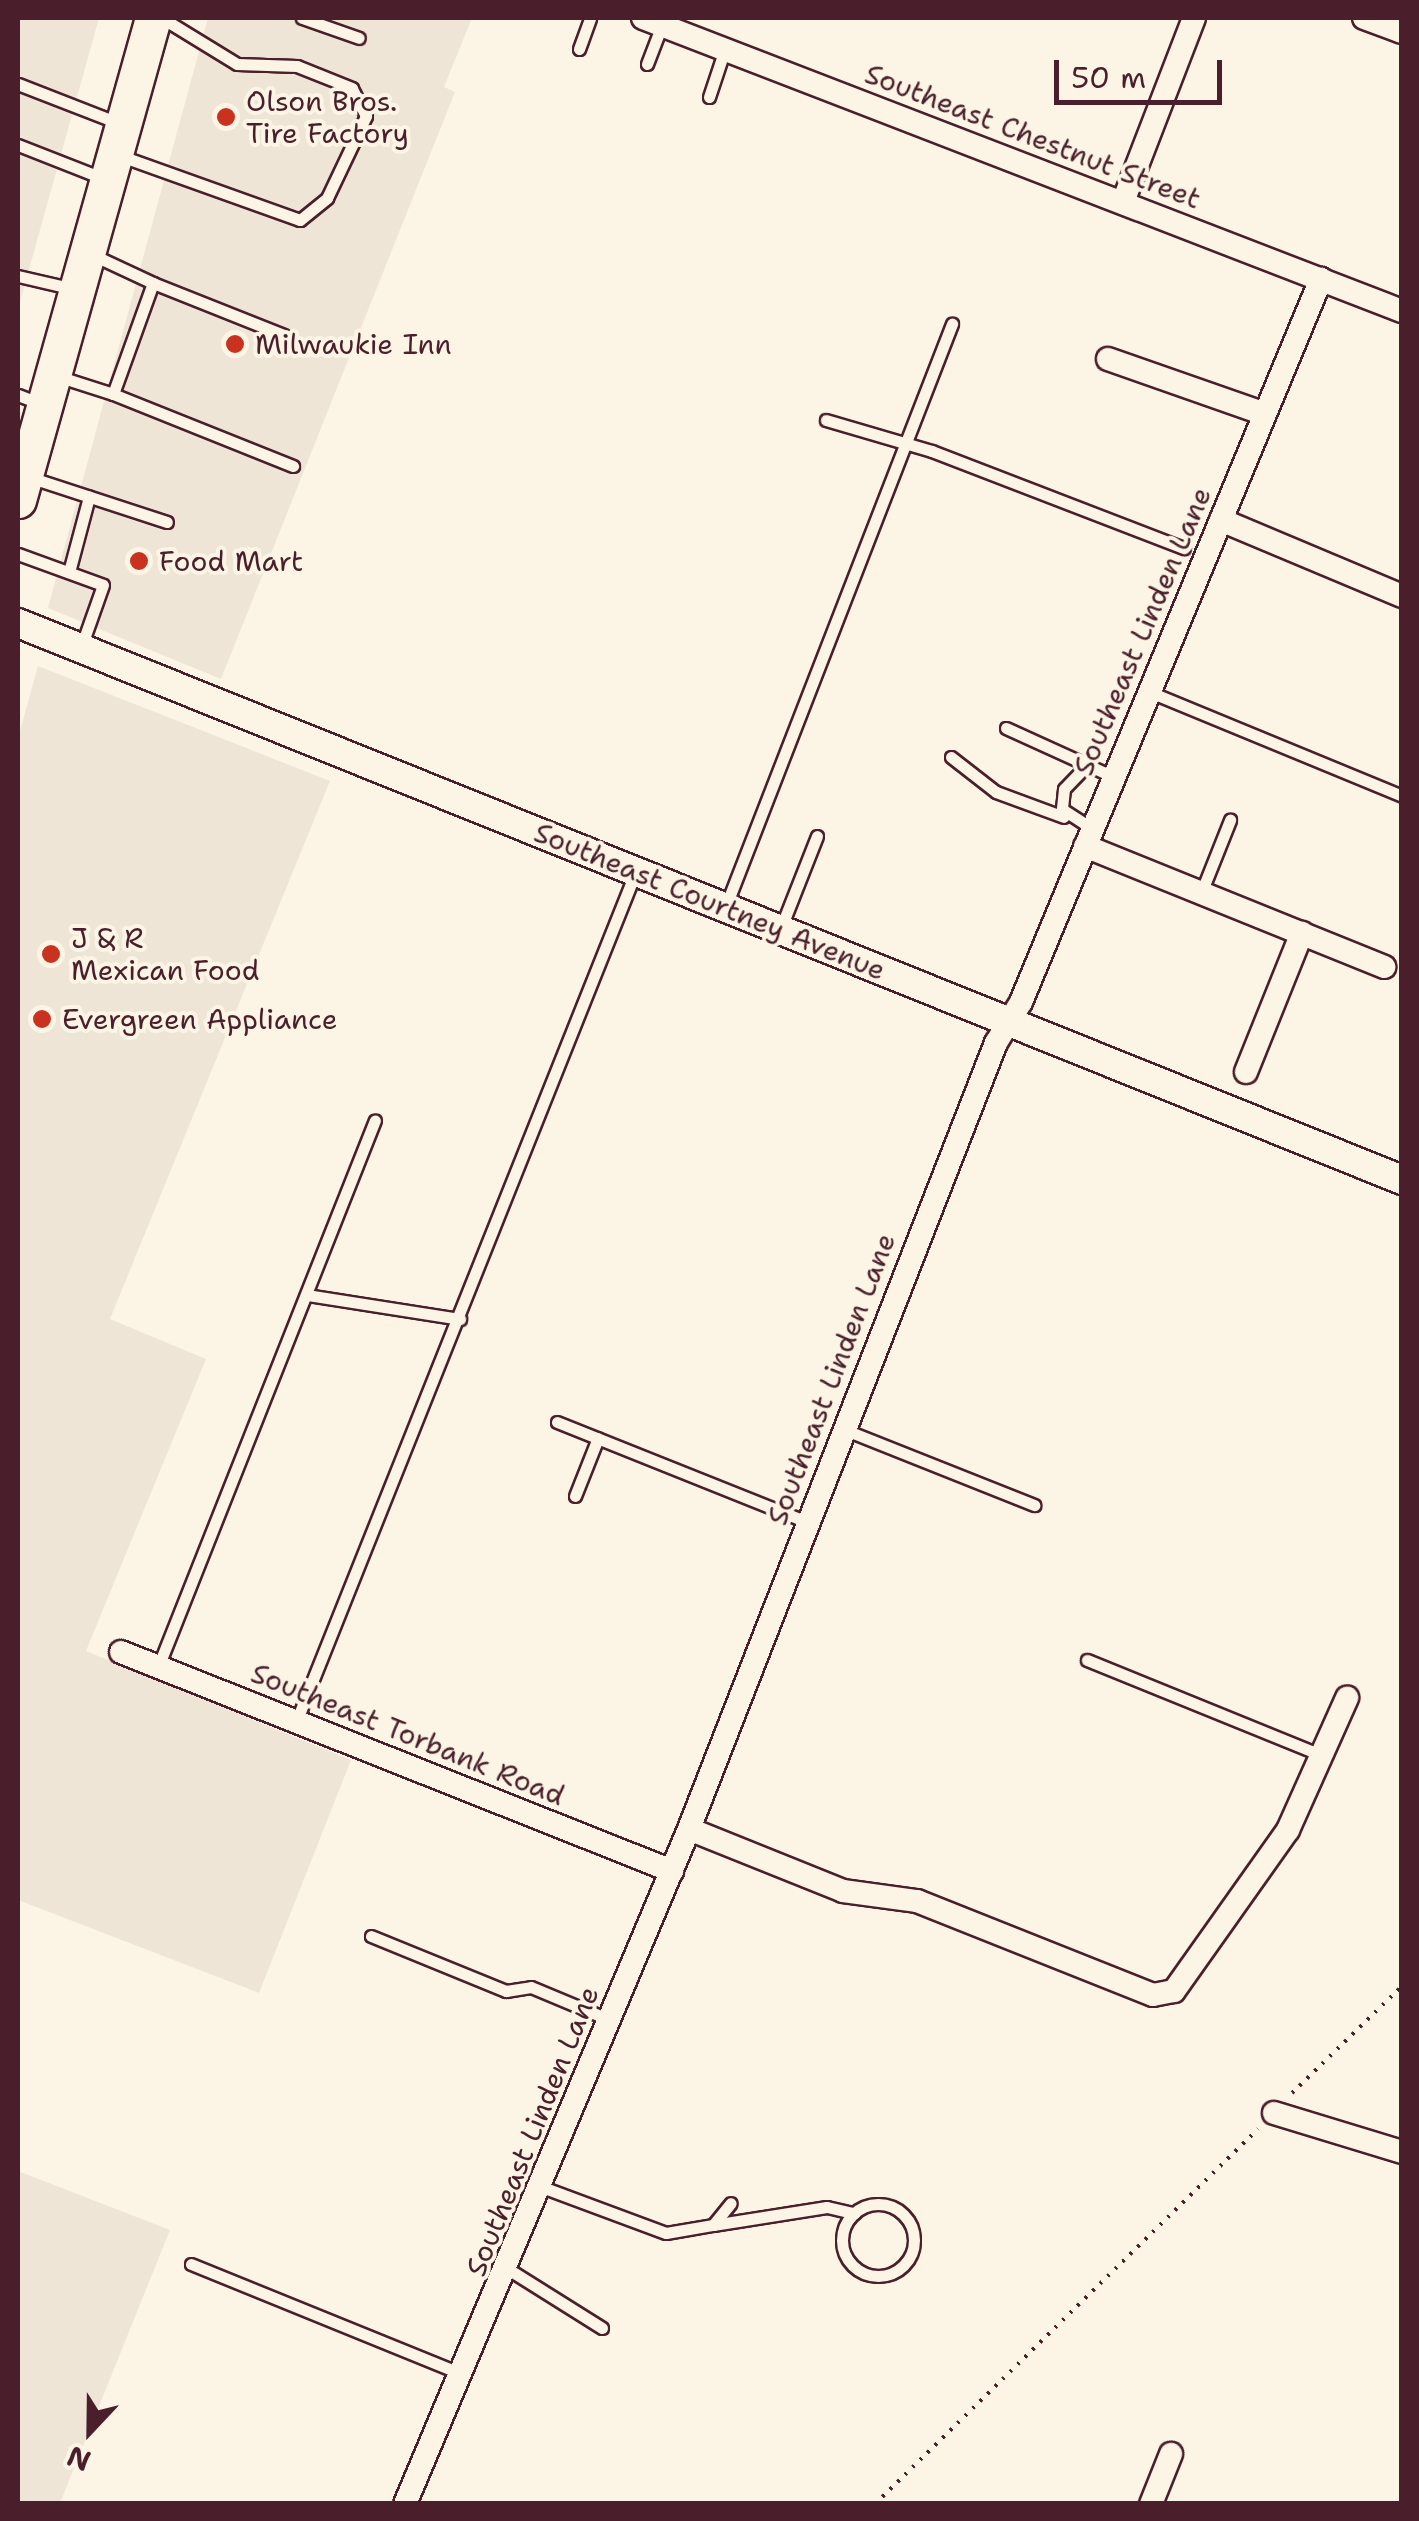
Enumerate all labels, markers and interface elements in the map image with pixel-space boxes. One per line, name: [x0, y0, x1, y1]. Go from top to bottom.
scale bar: [1059, 40, 1226, 102]
street label: Southeast Chestnut Street: [861, 56, 1205, 216]
text: 50 m: [1071, 57, 1146, 98]
place label: Olson Bros. Tire Factory: [246, 84, 409, 150]
marker: Olson Bros. Tire Factory: [215, 106, 237, 128]
place label: Milwaukie Inn: [255, 327, 452, 361]
marker: Milwaukie Inn: [224, 333, 246, 355]
street label: Southeast Linden Lane: [1066, 482, 1218, 780]
place label: Food Mart: [159, 544, 303, 578]
marker: Food Mart: [128, 550, 150, 572]
street label: Southeast Courtney Avenue: [530, 815, 890, 987]
place label: J & R Mexican Food: [71, 921, 260, 987]
marker: J & R Mexican Food: [40, 943, 62, 965]
place label: Evergreen Appliance: [62, 1002, 338, 1036]
marker: Evergreen Appliance: [31, 1008, 53, 1030]
street label: Southeast Linden Lane: [760, 1229, 902, 1529]
street label: Southeast Torbank Road: [246, 1656, 570, 1812]
street label: Southeast Linden Lane: [458, 1981, 606, 2281]
north arrow: [40, 2381, 140, 2481]
text: N: [61, 2437, 96, 2481]

